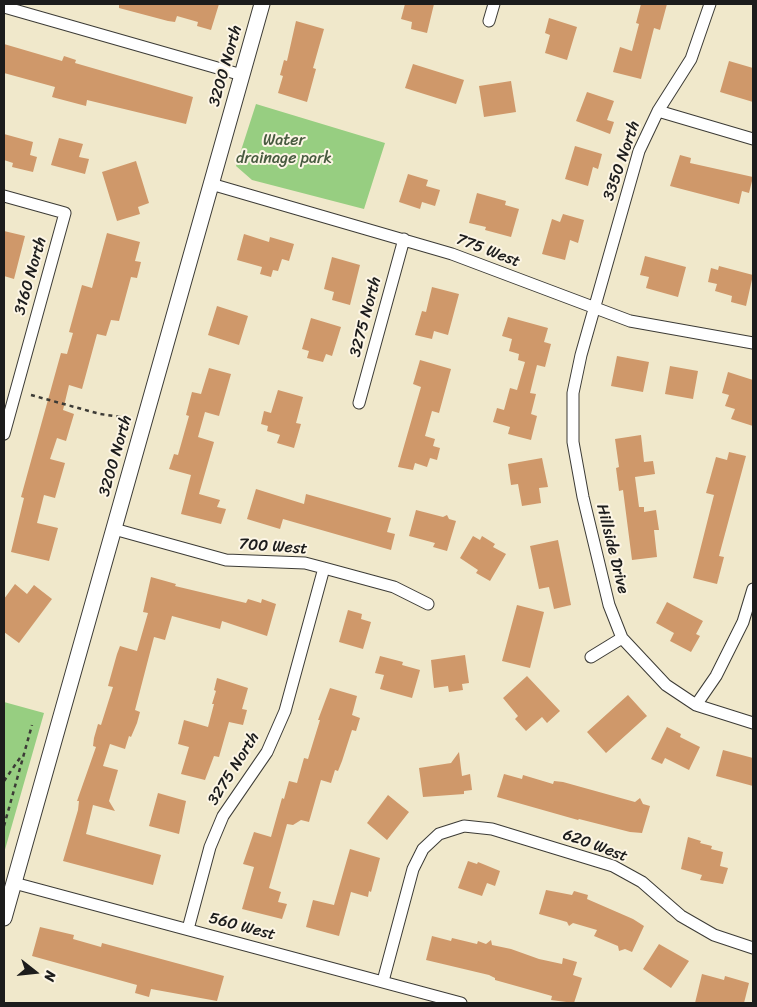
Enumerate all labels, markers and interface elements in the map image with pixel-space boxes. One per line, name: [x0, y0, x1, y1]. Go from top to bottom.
street label: 3200 North: [205, 23, 247, 109]
street label: 3350 North: [599, 119, 645, 203]
park label: Water drainage park: [236, 131, 332, 169]
street label: 775 West: [453, 230, 523, 272]
street label: 3160 North: [11, 235, 51, 317]
street label: 3275 North: [346, 275, 386, 359]
street label: 3200 North: [95, 413, 137, 499]
street label: Hillside Drive: [592, 502, 632, 596]
street label: 700 West: [238, 535, 308, 559]
street label: 3275 North: [204, 729, 264, 809]
street label: 620 West: [560, 825, 630, 867]
street label: 560 West: [207, 909, 277, 945]
north arrow: [10, 947, 60, 997]
text: N: [37, 968, 63, 984]

